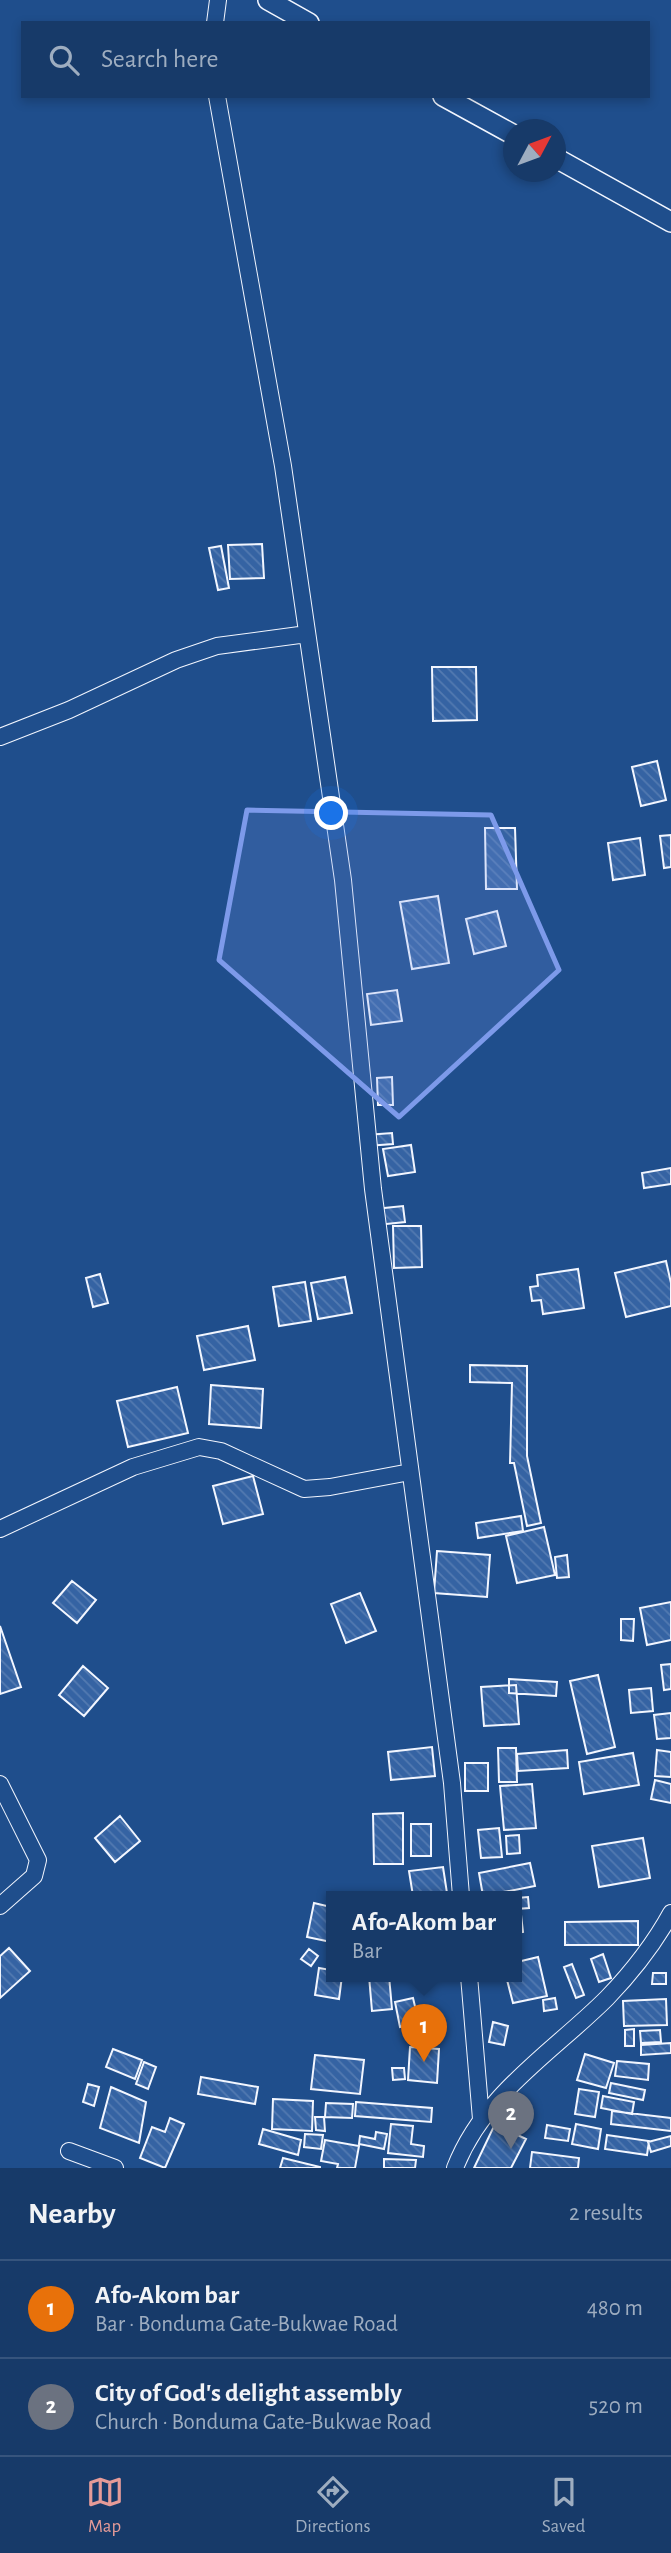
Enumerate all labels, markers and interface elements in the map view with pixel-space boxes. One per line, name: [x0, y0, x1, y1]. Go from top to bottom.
search box: [21, 21, 650, 98]
icon: search: [45, 41, 83, 79]
text: Search here: [101, 46, 219, 72]
north arrow: [503, 119, 566, 182]
your location: [314, 796, 348, 830]
popup: [326, 1891, 522, 1982]
text: Afo-Akom bar: [352, 1909, 496, 1935]
text: Bar: [352, 1940, 382, 1963]
pin: 1: [401, 2004, 447, 2062]
pin: 2: [488, 2091, 534, 2149]
text: Nearby: [28, 2199, 116, 2229]
text: 2 results: [569, 2202, 643, 2225]
text: Afo-Akom bar: [95, 2282, 239, 2308]
text: 1: [47, 2297, 55, 2320]
text: 480 m: [587, 2297, 643, 2320]
text: Bar · Bonduma Gate-Bukwae Road: [95, 2313, 398, 2336]
text: City of God's delight assembly: [95, 2380, 402, 2406]
text: 2: [46, 2395, 56, 2418]
text: 520 m: [589, 2395, 643, 2418]
text: Church · Bonduma Gate-Bukwae Road: [95, 2411, 431, 2434]
tab: Map: [86, 2473, 124, 2538]
tab: Directions: [295, 2473, 371, 2538]
tab: Saved: [542, 2473, 585, 2538]

